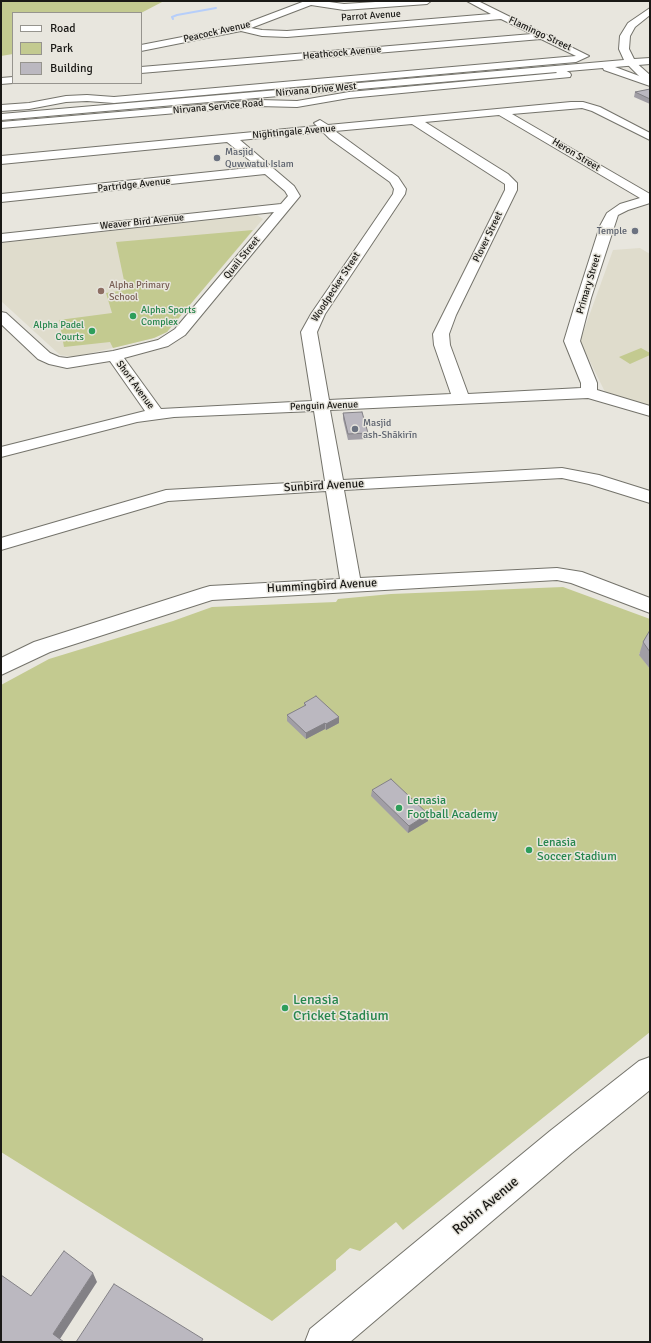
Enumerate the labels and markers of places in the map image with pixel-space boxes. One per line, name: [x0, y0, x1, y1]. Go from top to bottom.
place label: Masjid Quwwatul Islam: [225, 146, 294, 170]
marker: Masjid Quwwatul Islam: [212, 153, 222, 163]
place label: Temple: [597, 225, 627, 237]
marker: Temple: [630, 226, 640, 236]
place label: Alpha Primary School: [109, 279, 170, 302]
marker: Alpha Primary School: [96, 286, 106, 296]
place label: Alpha Sports Complex: [141, 304, 196, 328]
marker: Alpha Sports Complex: [128, 311, 138, 321]
place label: Alpha Padel Courts: [33, 319, 84, 342]
marker: Alpha Padel Courts: [87, 326, 97, 336]
place label: Masjid ash-Shākirīn: [363, 417, 417, 440]
marker: Masjid ash-Shākirīn: [350, 424, 360, 434]
place label: Lenasia Football Academy: [407, 794, 498, 822]
marker: Lenasia Football Academy: [394, 803, 404, 813]
place label: Lenasia Soccer Stadium: [537, 836, 617, 864]
marker: Lenasia Soccer Stadium: [524, 845, 534, 855]
place label: Lenasia Cricket Stadium: [293, 992, 389, 1024]
marker: Lenasia Cricket Stadium: [280, 1003, 290, 1013]

